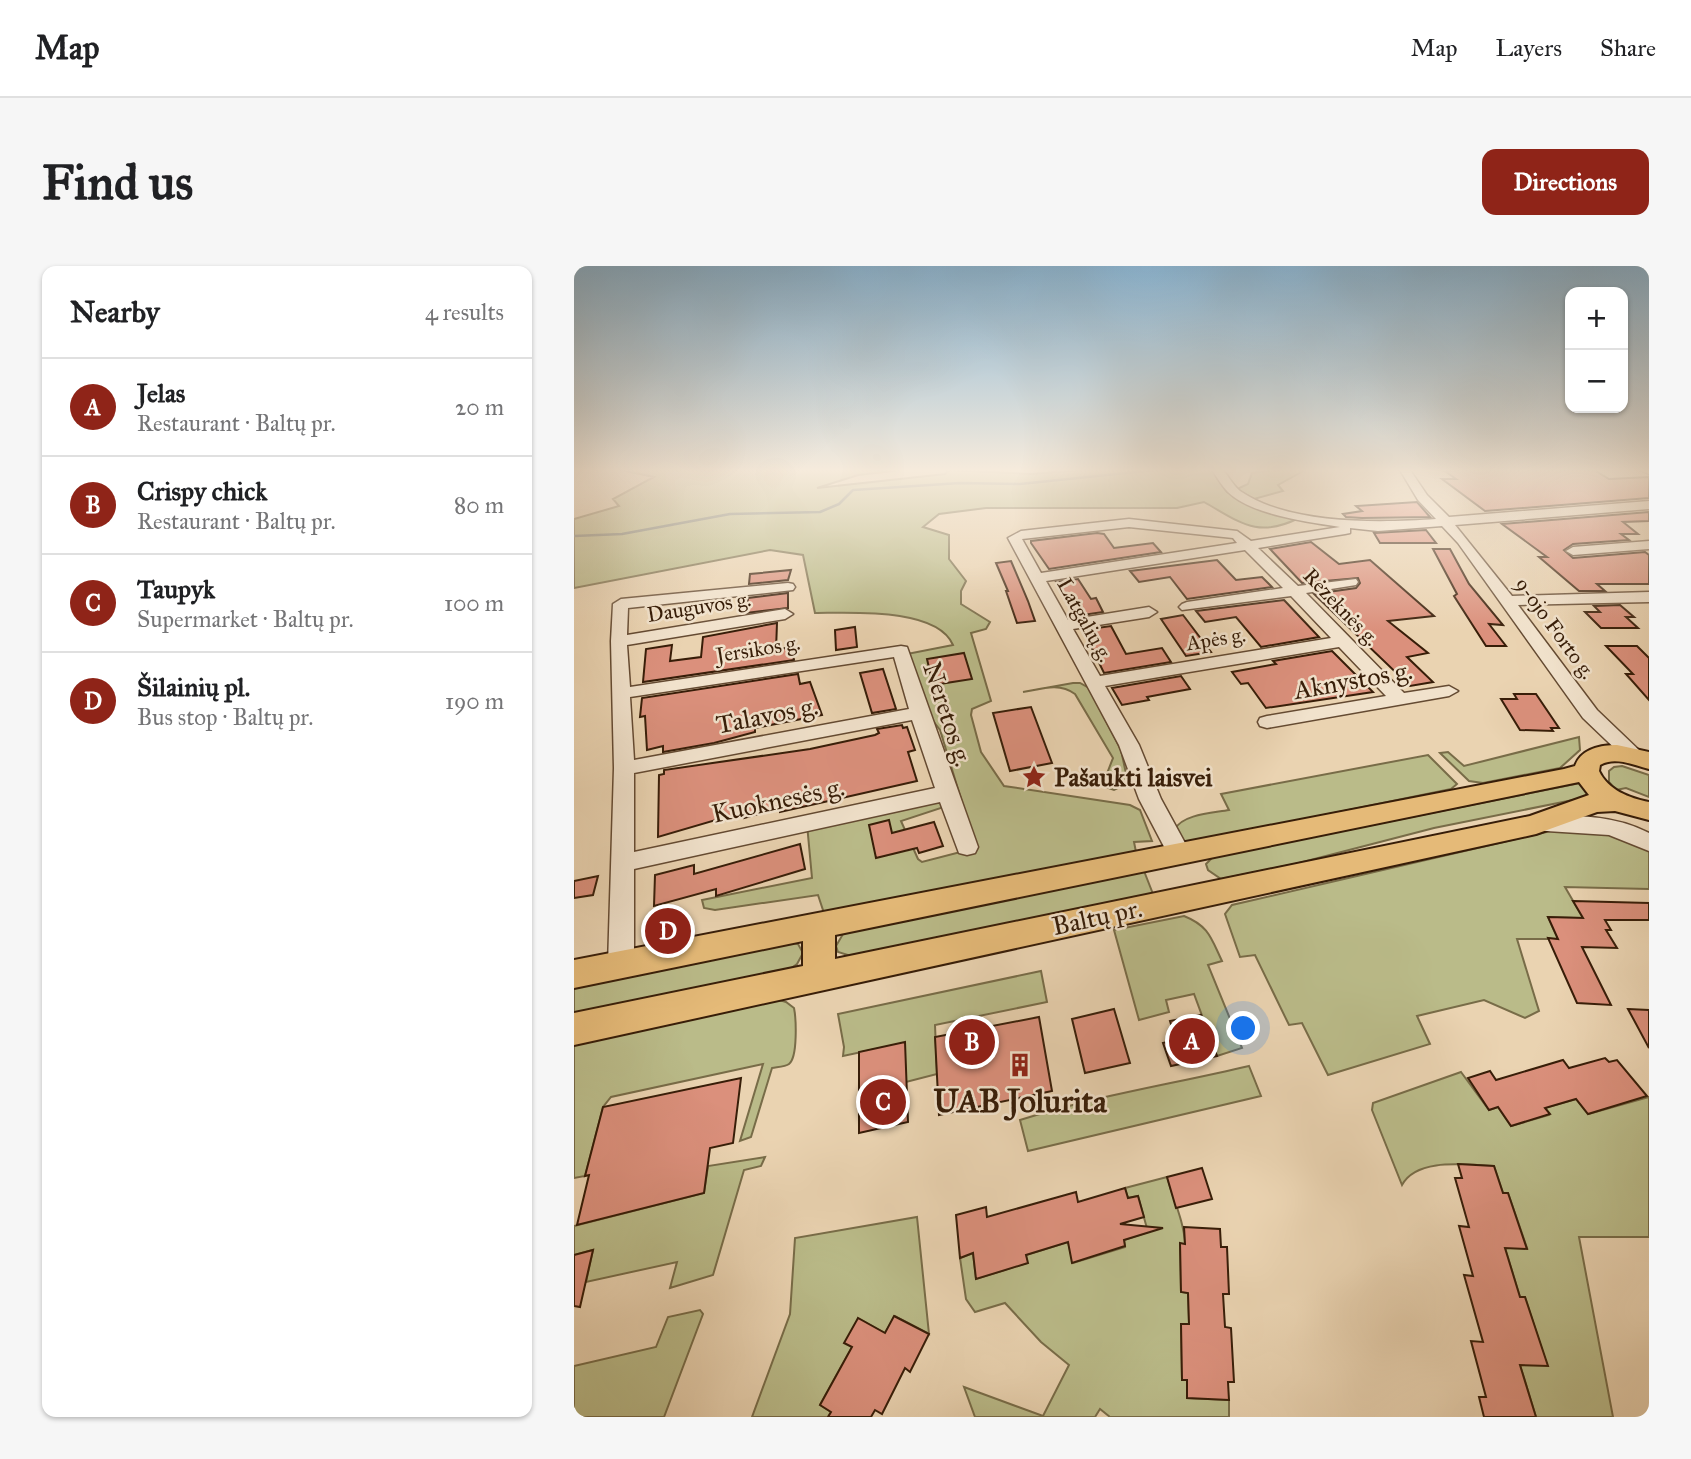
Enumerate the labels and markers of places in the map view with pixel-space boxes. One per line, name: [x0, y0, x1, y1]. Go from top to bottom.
place label: Pašaukti laisvei: [1054, 761, 1213, 793]
place icon: Pašaukti laisvei: [1020, 763, 1048, 791]
pin: D: [645, 905, 691, 957]
pin: A: [1169, 1015, 1215, 1067]
pin: B: [949, 1016, 995, 1068]
building icon: UAB Jolurita: [1006, 1051, 1034, 1079]
pin: C: [860, 1076, 906, 1128]
place label: UAB Jolurita: [933, 1082, 1108, 1121]

